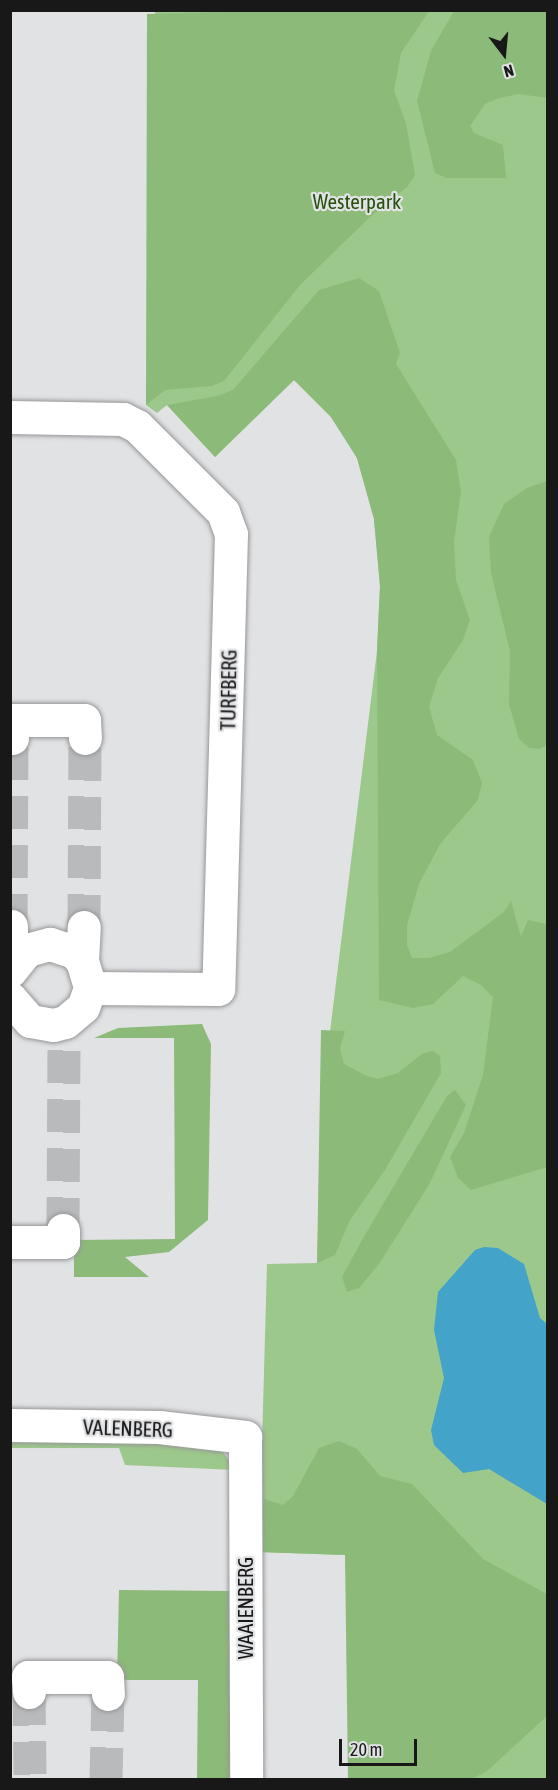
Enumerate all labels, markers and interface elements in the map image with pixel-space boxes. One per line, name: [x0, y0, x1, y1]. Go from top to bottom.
north arrow: [474, 24, 534, 84]
text: N: [502, 61, 516, 81]
park label: Westerpark: [313, 188, 401, 214]
street label: TURFBERG: [215, 649, 241, 731]
street label: VALENBERG: [83, 1414, 173, 1442]
street label: WAAIENBERG: [232, 1557, 258, 1659]
scale bar: [342, 1727, 420, 1765]
text: 20 m: [350, 1739, 382, 1760]

